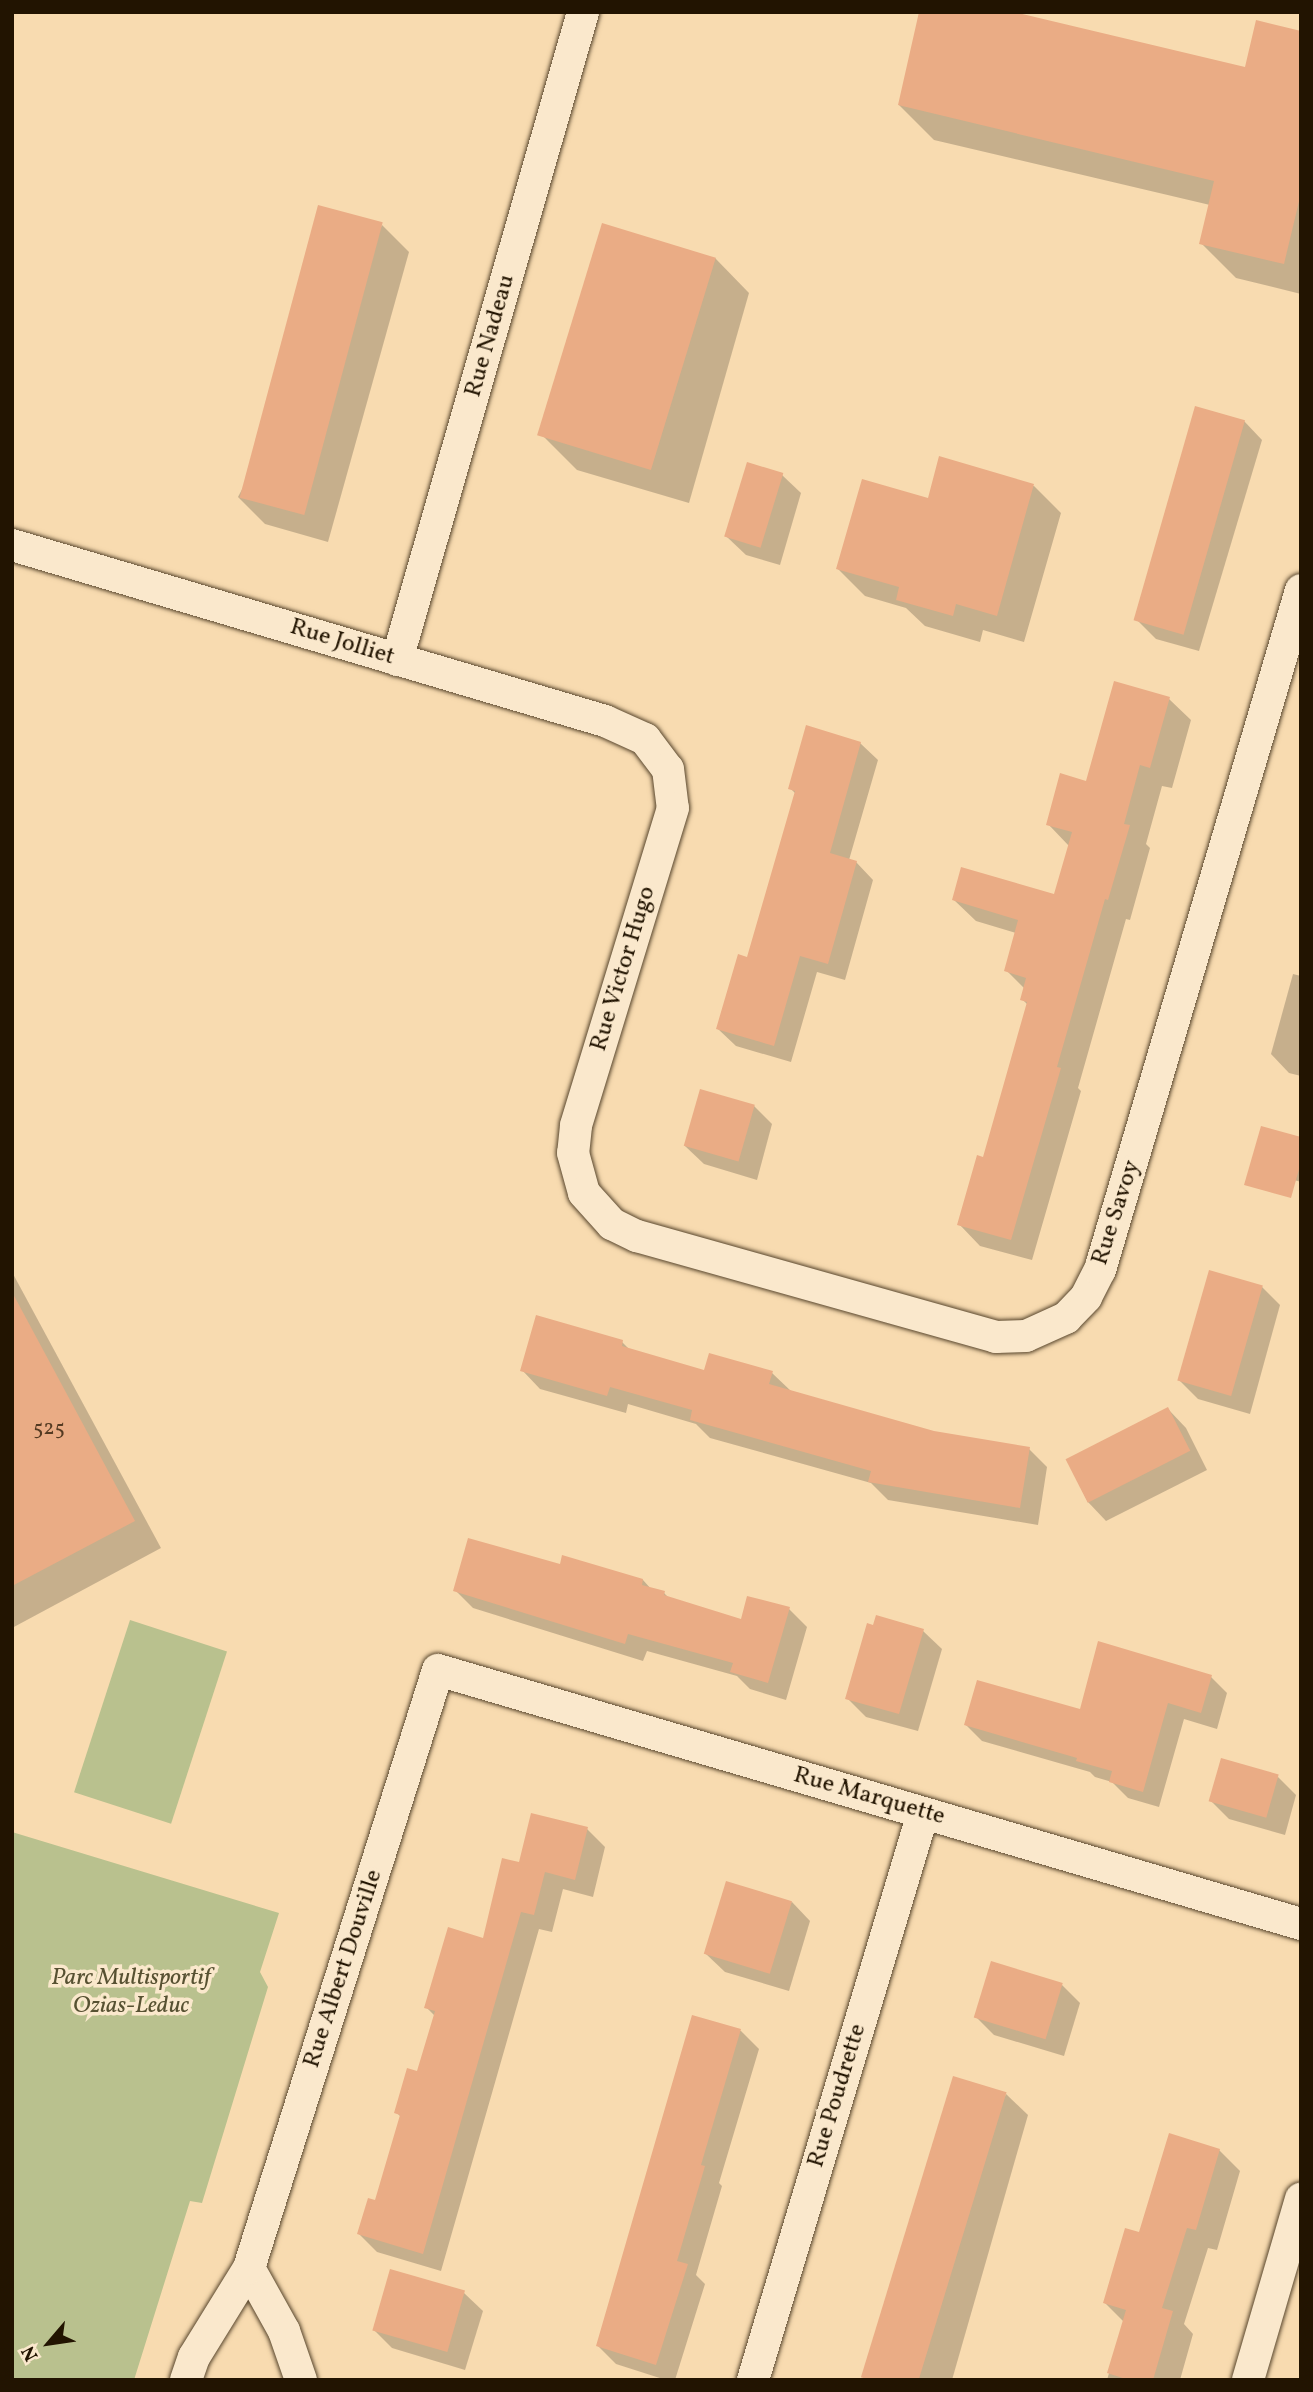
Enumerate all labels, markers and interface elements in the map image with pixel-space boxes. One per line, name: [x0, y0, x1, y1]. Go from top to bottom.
street label: Rue Nadeau: [460, 271, 522, 401]
street label: Rue Jolliet: [286, 613, 398, 673]
street label: Rue Victor Hugo: [585, 883, 663, 1055]
street label: Rue Savoy: [1087, 1157, 1147, 1269]
house number: 525: [33, 1416, 65, 1442]
street label: Rue Marquette: [790, 1762, 948, 1832]
street label: Rue Albert Douville: [298, 1866, 390, 2072]
park label: Parc Multisportif Ozias-Leduc: [51, 1965, 211, 2021]
street label: Rue Poudrette: [803, 2021, 873, 2171]
north arrow: [14, 2308, 84, 2378]
text: N: [16, 2341, 45, 2366]

